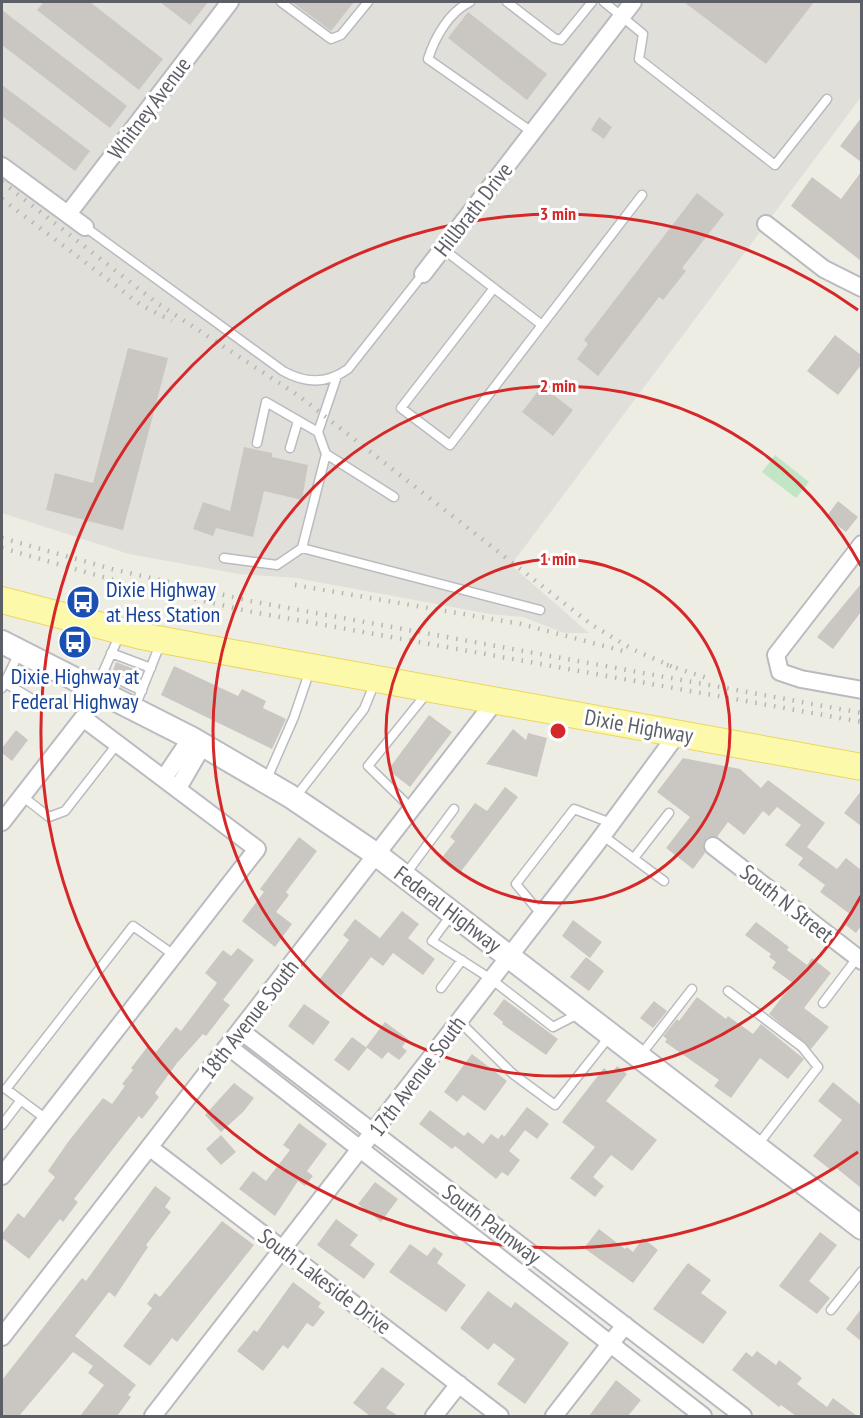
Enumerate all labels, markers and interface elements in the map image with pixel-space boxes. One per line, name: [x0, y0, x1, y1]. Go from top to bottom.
street label: Whitney Avenue: [101, 51, 197, 165]
street label: Hillbrath Drive: [428, 156, 518, 262]
text: 3 min: [540, 202, 576, 225]
text: 2 min: [540, 374, 576, 397]
text: 1 min: [540, 547, 576, 570]
place label: Dixie Highway at Hess Station: [106, 575, 220, 628]
bus stop icon: Dixie Highway at Hess Station: [65, 584, 101, 620]
bus stop icon: Dixie Highway at Federal Highway: [57, 624, 93, 660]
place label: Dixie Highway at Federal Highway: [11, 662, 139, 715]
street label: Dixie Highway: [583, 703, 696, 749]
centre of rings: [548, 721, 568, 741]
street label: South N Street: [735, 858, 839, 948]
street label: Federal Highway: [389, 860, 508, 959]
street label: 18th Avenue South: [194, 954, 304, 1084]
street label: 17th Avenue South: [363, 1010, 471, 1142]
street label: South Palmway: [437, 1178, 548, 1271]
street label: South Lakeside Drive: [253, 1222, 397, 1340]

